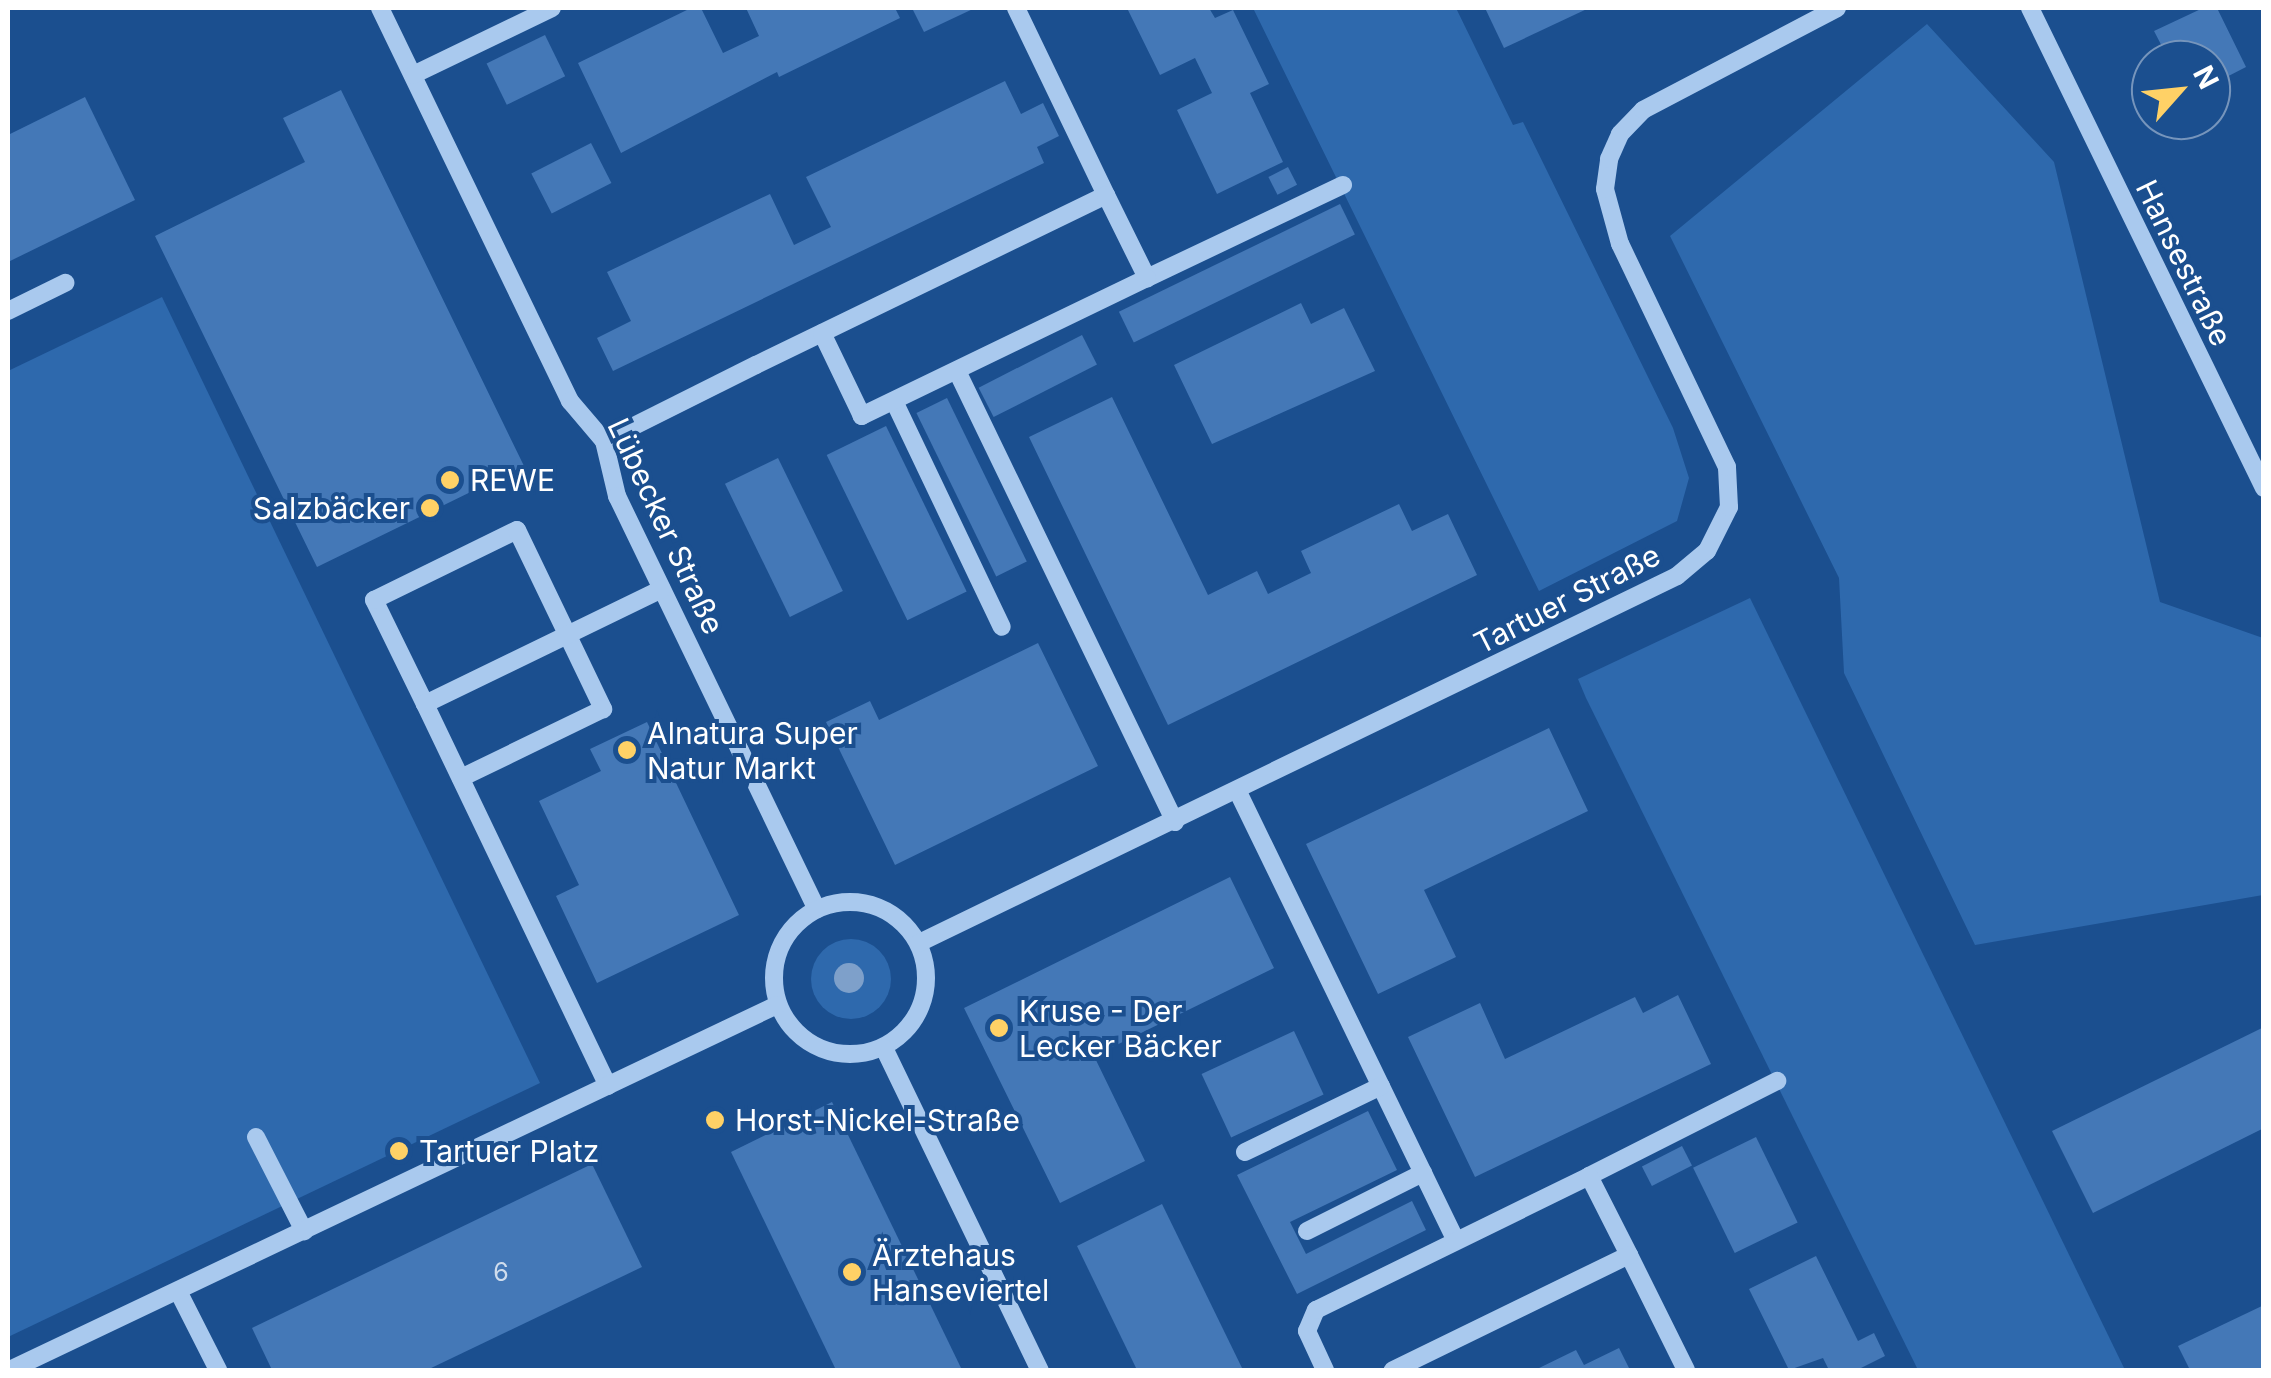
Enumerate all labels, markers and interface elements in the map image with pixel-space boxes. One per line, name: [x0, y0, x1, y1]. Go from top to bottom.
north arrow: [2131, 40, 2231, 140]
text: N: [2186, 60, 2226, 95]
street label: Hansestraße: [2128, 174, 2240, 352]
street label: Lübecker Straße: [600, 412, 732, 640]
place label: REWE: [470, 462, 555, 498]
marker: REWE: [439, 469, 461, 491]
place label: Salzbäcker: [253, 490, 410, 526]
marker: Salzbäcker: [419, 497, 441, 519]
street label: Tartuer Straße: [1468, 537, 1666, 661]
place label: Alnatura Super Natur Markt: [647, 715, 858, 786]
marker: Alnatura Super Natur Markt: [616, 739, 638, 761]
place label: Kruse - Der Lecker Bäcker: [1019, 993, 1222, 1064]
marker: Kruse - Der Lecker Bäcker: [988, 1017, 1010, 1039]
place label: Horst-Nickel-Straße: [735, 1102, 1020, 1138]
marker: Horst-Nickel-Straße: [704, 1109, 726, 1131]
place label: Tartuer Platz: [419, 1133, 599, 1169]
marker: Tartuer Platz: [388, 1140, 410, 1162]
place label: Ärztehaus Hanseviertel: [872, 1237, 1049, 1308]
house number: 6: [493, 1257, 509, 1287]
marker: Ärztehaus Hanseviertel: [841, 1261, 863, 1283]

